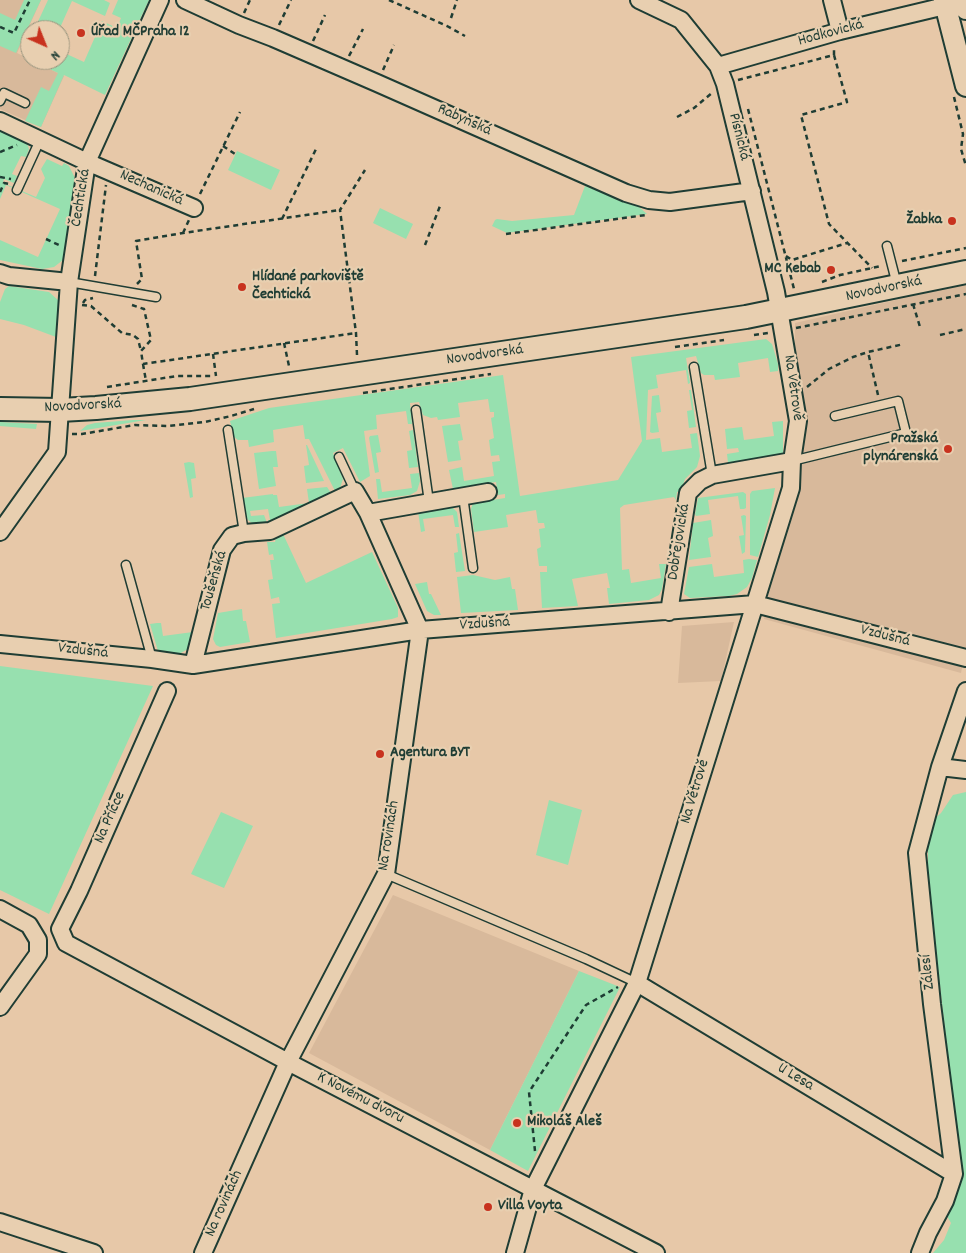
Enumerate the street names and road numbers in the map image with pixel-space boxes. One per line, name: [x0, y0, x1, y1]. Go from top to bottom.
street label: Hodkovická: [796, 16, 866, 52]
street label: Rabyňská: [434, 101, 494, 141]
street label: Písnická: [723, 111, 753, 163]
street label: Nechanická: [116, 167, 186, 211]
street label: Čechtická: [68, 168, 96, 228]
street label: Novodvorská: [844, 273, 924, 307]
street label: Novodvorská: [445, 341, 525, 371]
street label: Na Větrově: [778, 354, 806, 422]
street label: Novodvorská: [44, 395, 122, 419]
street label: Dobřejovická: [664, 502, 696, 582]
street label: Toušeňská: [197, 549, 233, 613]
street label: Vzdušná: [459, 614, 511, 636]
street label: Vzdušná: [858, 622, 912, 652]
street label: Vzdušná: [57, 640, 109, 664]
street label: Na Větrově: [677, 758, 715, 826]
street label: Na Příčce: [91, 789, 131, 847]
street label: Na rovinách: [375, 800, 405, 872]
street label: Zálesí: [918, 953, 940, 991]
street label: U Lesa: [773, 1060, 817, 1096]
street label: K Novému dvoru: [313, 1069, 407, 1129]
street label: Na rovinách: [202, 1168, 248, 1240]

